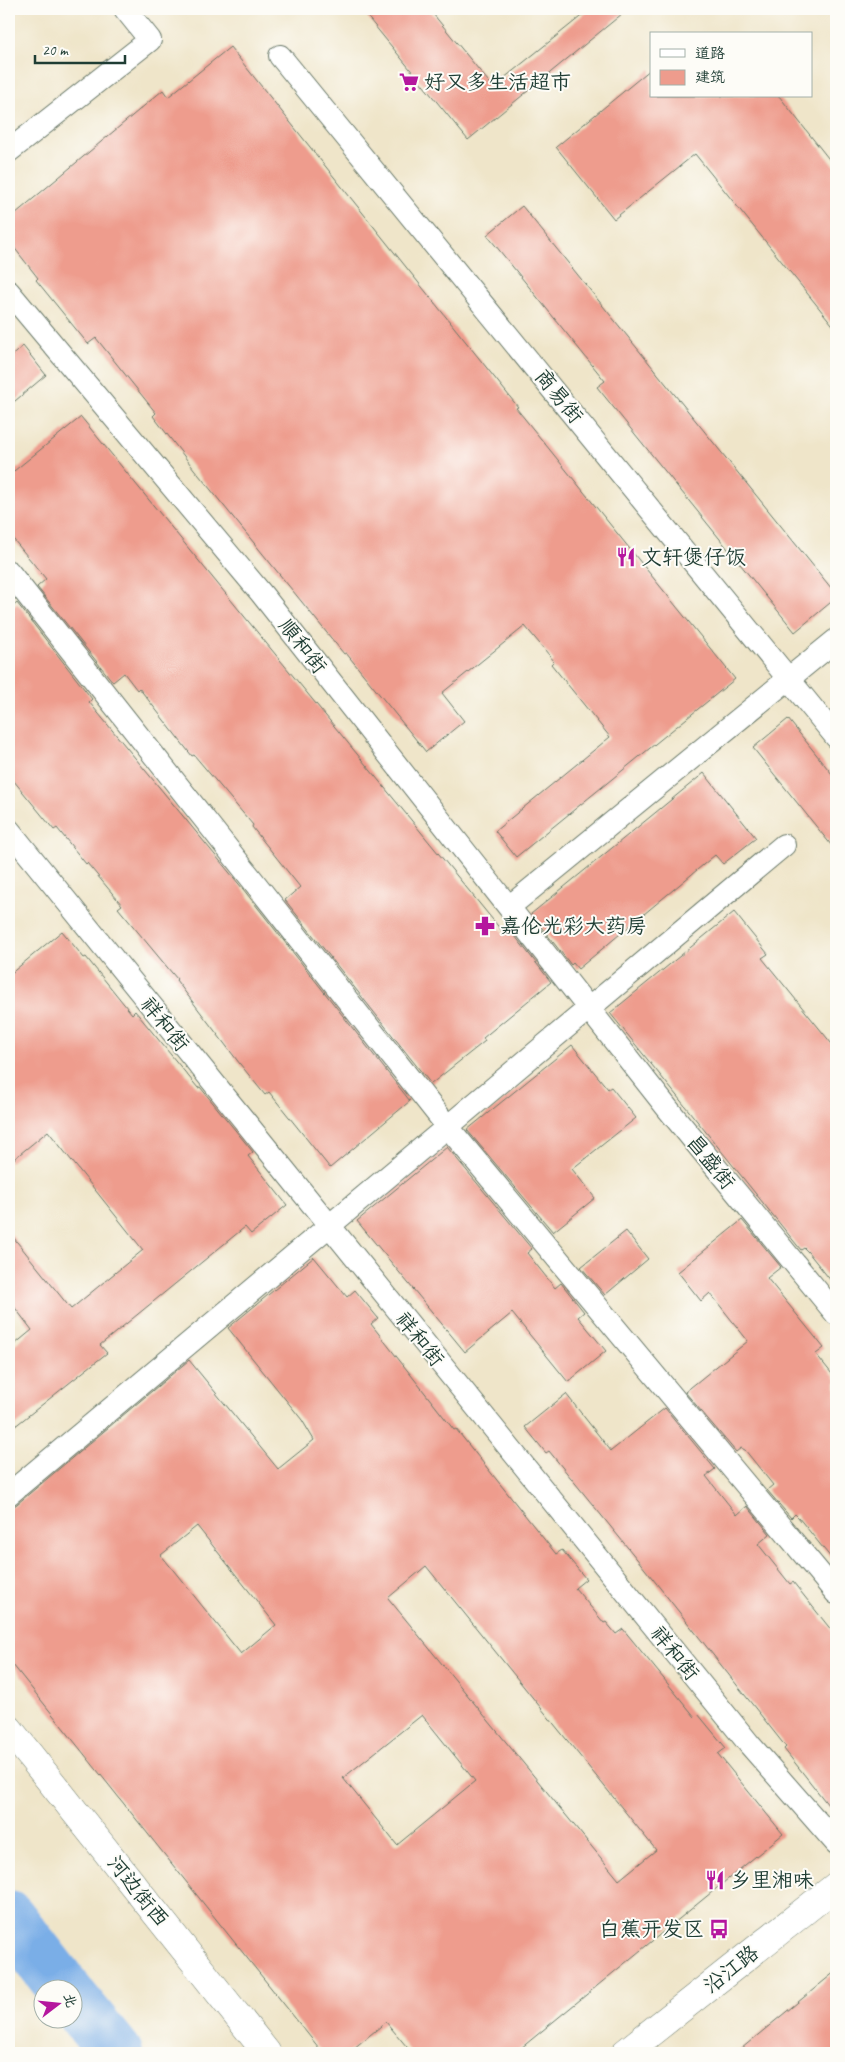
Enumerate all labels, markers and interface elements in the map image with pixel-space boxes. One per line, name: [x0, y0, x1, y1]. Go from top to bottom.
scale bar: [35, 32, 125, 64]
legend: [650, 32, 812, 98]
text: 20 m: [42, 41, 69, 60]
text: 道路: [695, 44, 725, 63]
text: 建筑: [695, 68, 725, 87]
place label: 好又多生活超市: [424, 69, 571, 95]
supermarket icon: 好又多生活超市: [398, 71, 420, 93]
street label: 商易街: [529, 363, 589, 429]
place label: 文轩煲仔饭: [641, 544, 746, 570]
restaurant icon: 文轩煲仔饭: [615, 546, 637, 568]
street label: 順和街: [273, 613, 333, 679]
place label: 嘉伦光彩大药房: [500, 913, 647, 939]
pharmacy icon: 嘉伦光彩大药房: [474, 915, 496, 937]
street label: 祥和街: [135, 991, 195, 1057]
street label: 昌盛街: [681, 1129, 741, 1195]
street label: 祥和街: [390, 1306, 450, 1372]
street label: 祥和街: [645, 1620, 705, 1686]
street label: 河边街西: [101, 1850, 175, 1932]
place label: 乡里湘味: [730, 1867, 814, 1893]
restaurant icon: 乡里湘味: [704, 1869, 726, 1891]
place label: 白蕉开发区: [599, 1916, 704, 1942]
bus stop icon: 白蕉开发区: [708, 1918, 730, 1940]
street label: 沿江路: [698, 1939, 764, 1999]
north arrow: [32, 1980, 82, 2030]
text: 北: [60, 1991, 80, 2010]

